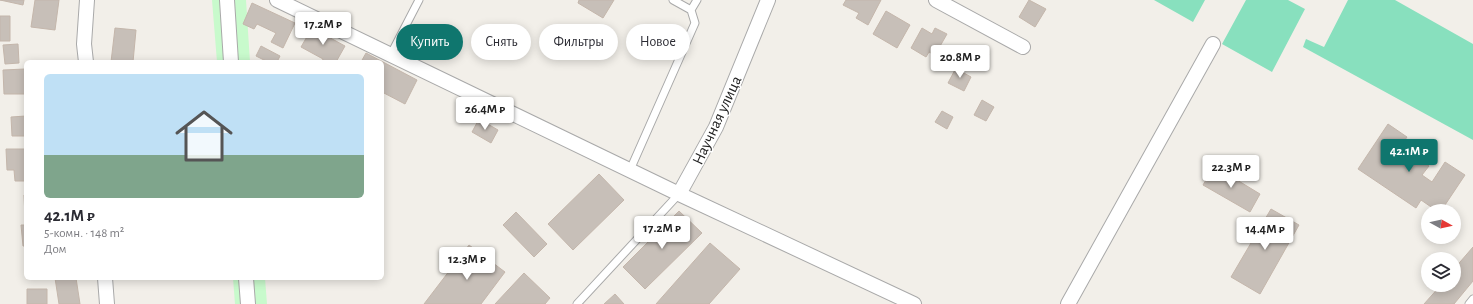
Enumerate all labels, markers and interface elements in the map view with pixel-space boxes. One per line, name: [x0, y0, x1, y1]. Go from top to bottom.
pin: 17.2M ₽: [286, 12, 360, 46]
text: 17.2M ₽: [304, 18, 342, 31]
chip: Купить: [396, 24, 463, 60]
chip: Снять: [471, 24, 531, 60]
chip: Фильтры: [539, 24, 618, 60]
chip: Новое: [626, 24, 690, 60]
pin: 20.8M ₽: [923, 45, 997, 79]
text: 20.8M ₽: [940, 51, 980, 64]
street label: Научная улица: [689, 73, 745, 168]
pin: 26.4M ₽: [448, 97, 522, 131]
icon: home: [168, 100, 240, 172]
text: 26.4M ₽: [465, 103, 505, 116]
pin: 42.1M ₽: [1372, 139, 1446, 173]
text: 42.1M ₽: [1390, 145, 1428, 158]
pin: 22.3M ₽: [1194, 155, 1268, 189]
text: 22.3M ₽: [1211, 161, 1251, 174]
north arrow: [1421, 204, 1461, 244]
map controls: [1421, 204, 1461, 292]
text: 42.1M ₽: [44, 207, 95, 224]
pin: 17.2M ₽: [625, 216, 699, 250]
pin: 14.4M ₽: [1228, 217, 1302, 251]
text: 17.2M ₽: [643, 222, 681, 235]
text: 14.4M ₽: [1245, 223, 1285, 236]
text: 5-комн. · 148 m²: [44, 227, 124, 240]
text: Дом: [44, 243, 67, 256]
pin: 12.3M ₽: [430, 247, 504, 281]
button: layers: [1421, 252, 1461, 292]
text: 12.3M ₽: [448, 253, 486, 266]

